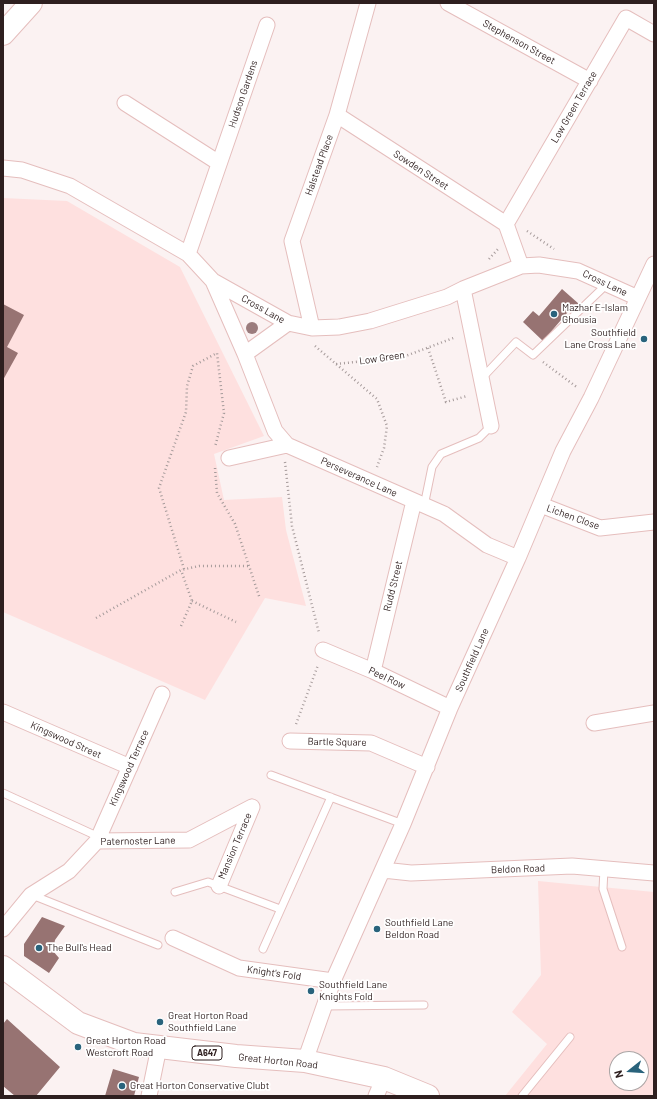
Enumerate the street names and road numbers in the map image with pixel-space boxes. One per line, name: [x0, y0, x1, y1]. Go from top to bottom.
street label: Stephenson Street: [481, 17, 557, 67]
street label: Hudson Gardens: [226, 59, 260, 129]
street label: Low Green Terrace: [549, 69, 599, 145]
street label: Halstead Place: [302, 133, 336, 197]
street label: Sowden Street: [391, 148, 451, 192]
street label: Cross Lane: [581, 267, 629, 299]
street label: Cross Lane: [239, 292, 287, 326]
street label: Low Green: [358, 349, 406, 367]
street label: Perseverance Lane: [319, 455, 399, 499]
street label: Lichen Close: [545, 502, 601, 532]
street label: Rudd Street: [381, 559, 405, 613]
street label: Southfield Lane: [453, 626, 491, 694]
street label: Peel Row: [367, 664, 407, 692]
street label: Kingswood Street: [29, 719, 103, 761]
street label: Kingswood Terrace: [107, 728, 151, 808]
street label: Bartle Square: [307, 735, 367, 749]
street label: Mansion Terrace: [216, 811, 254, 881]
street label: Paternoster Lane: [100, 834, 176, 848]
street label: Beldon Road: [491, 862, 545, 876]
street label: Knight's Fold: [246, 963, 302, 983]
road number: A647: [192, 1046, 222, 1060]
street label: Great Horton Road: [238, 1051, 318, 1071]

